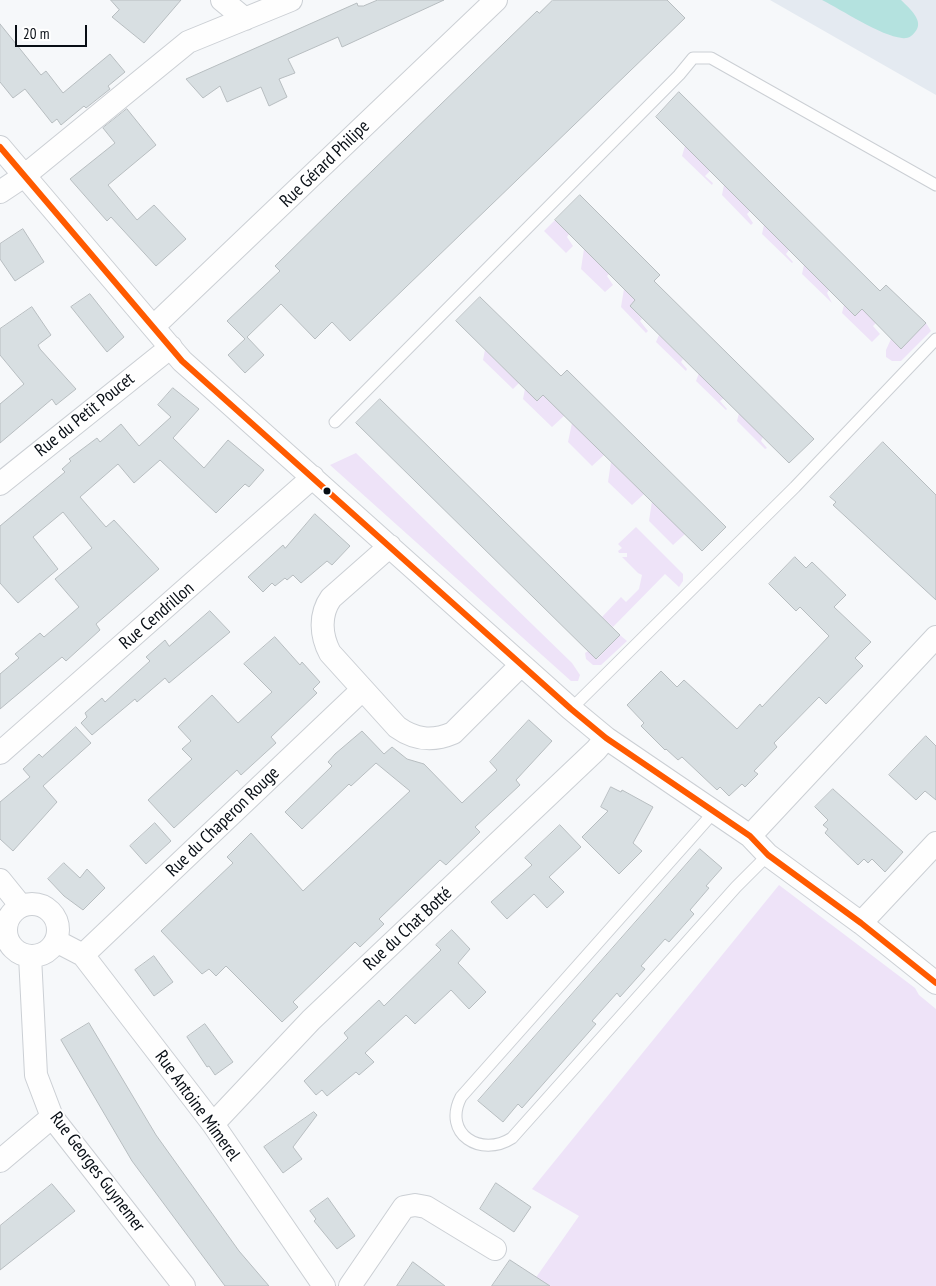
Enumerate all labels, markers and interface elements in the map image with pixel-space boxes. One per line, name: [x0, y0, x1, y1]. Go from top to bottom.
scale bar: [18, 15, 90, 47]
text: 20 m: [23, 24, 49, 43]
street label: Rue Gérard Philipe: [276, 116, 374, 212]
street label: Rue du Petit Poucet: [31, 368, 139, 462]
unlabelled marker: [322, 486, 332, 496]
street label: Rue Cendrillon: [115, 578, 199, 654]
street label: Rue du Chaperon Rouge: [162, 763, 284, 881]
street label: Rue du Chat Botté: [359, 883, 457, 975]
street label: Rue Antoine Mimerel: [150, 1047, 244, 1165]
street label: Rue Georges Guynemer: [45, 1108, 149, 1236]

